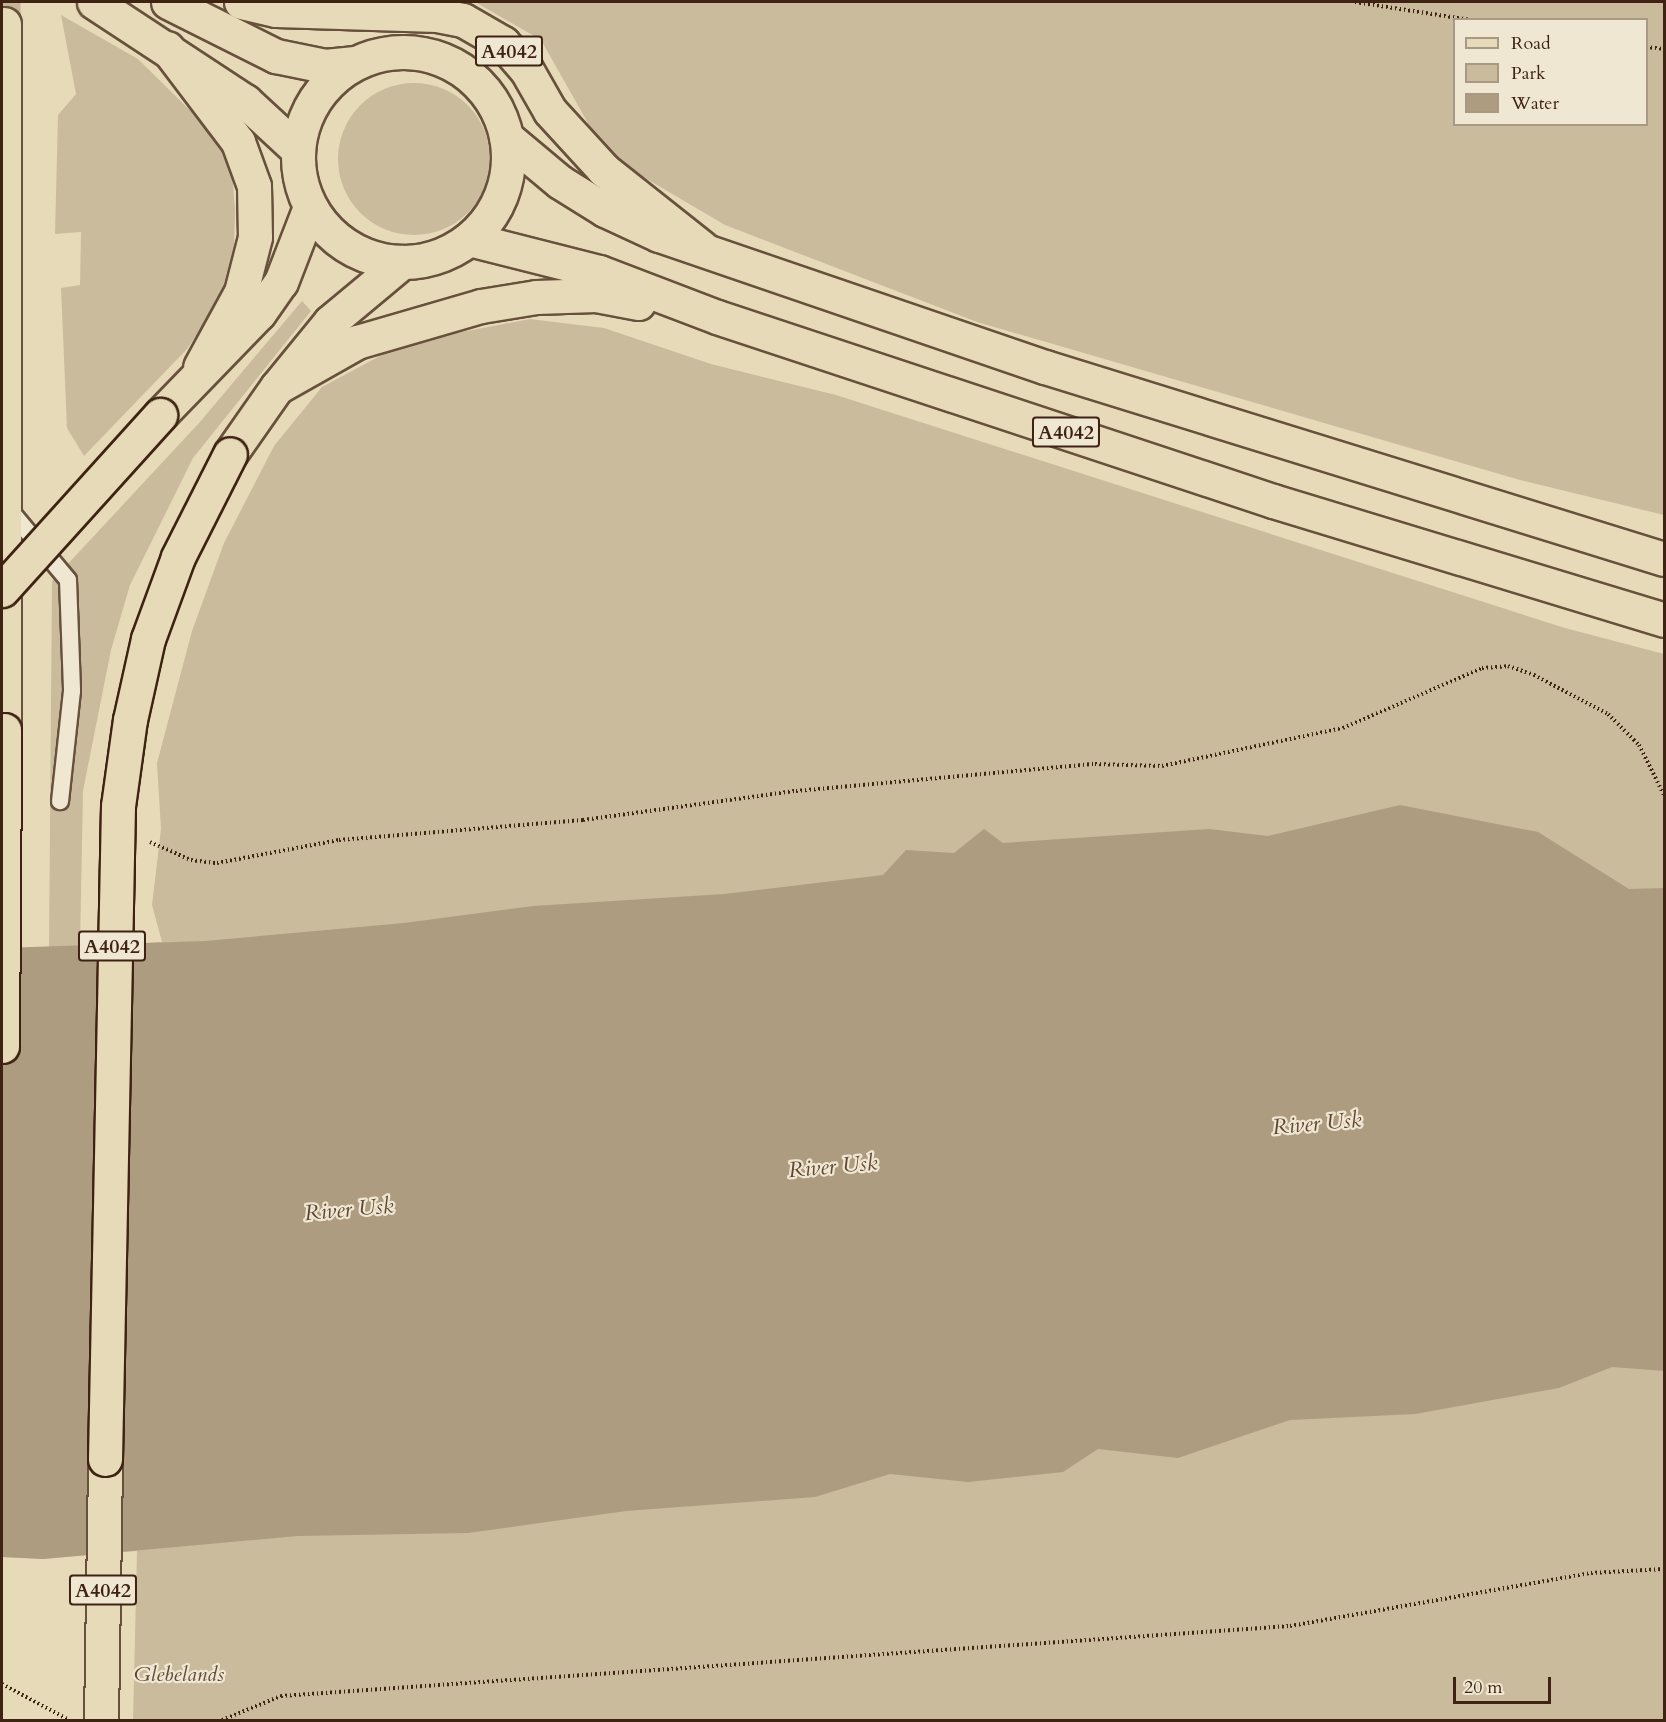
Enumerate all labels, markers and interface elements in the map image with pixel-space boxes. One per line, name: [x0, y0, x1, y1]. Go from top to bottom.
legend: [1453, 18, 1648, 126]
text: Road: [1511, 31, 1551, 56]
road number: A4042: [474, 34, 544, 68]
text: Park: [1511, 61, 1546, 86]
text: Water: [1511, 91, 1559, 116]
road number: A4042: [1032, 415, 1100, 449]
road number: A4042: [78, 929, 146, 963]
water label: River Usk: [1271, 1107, 1363, 1141]
water label: River Usk: [787, 1150, 879, 1184]
water label: River Usk: [303, 1193, 395, 1227]
road number: A4042: [68, 1573, 138, 1607]
park label: Glebelands: [134, 1662, 224, 1688]
scale bar: [1456, 1665, 1554, 1703]
text: 20 m: [1464, 1675, 1503, 1700]

